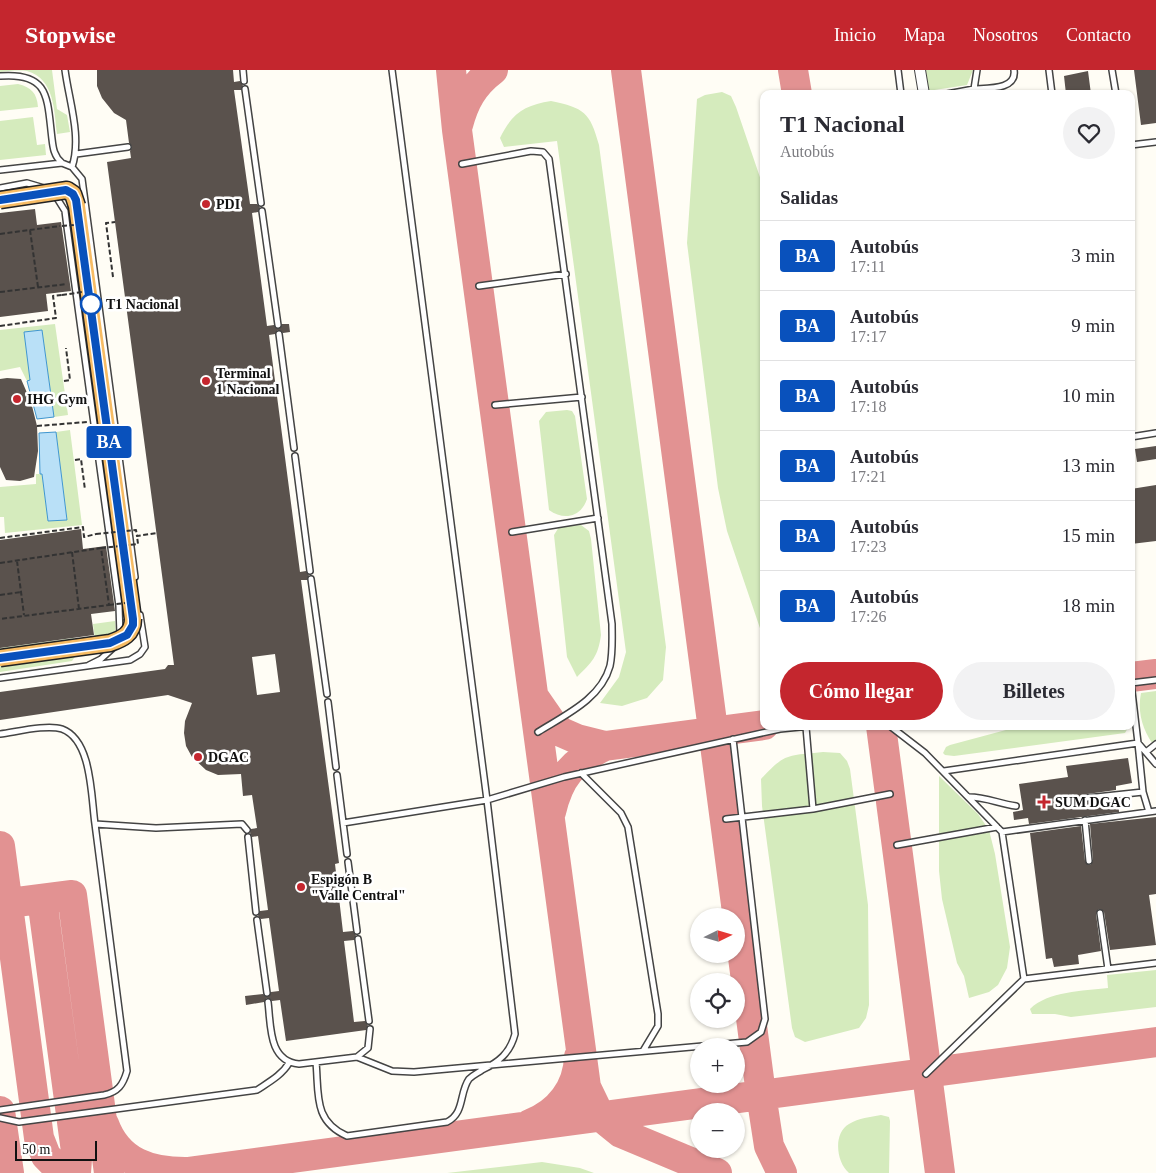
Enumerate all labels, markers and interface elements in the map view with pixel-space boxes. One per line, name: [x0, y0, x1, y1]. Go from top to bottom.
text: Stopwise: [25, 22, 116, 48]
text: Inicio: [834, 25, 876, 45]
text: Mapa: [904, 25, 945, 45]
text: Nosotros: [973, 25, 1038, 45]
text: Contacto: [1066, 25, 1131, 45]
button: heart: [1063, 107, 1115, 159]
text: T1 Nacional: [780, 111, 905, 137]
text: Autobús: [780, 143, 834, 160]
text: Salidas: [780, 187, 838, 208]
place label: PDI: [216, 197, 240, 212]
marker: PDI: [200, 198, 212, 210]
text: Autobús: [850, 236, 919, 257]
text: 3 min: [1071, 245, 1115, 266]
text: BA: [795, 246, 820, 266]
text: 17:11: [850, 258, 886, 275]
marker: T1 Nacional: [80, 293, 102, 315]
place label: T1 Nacional: [106, 297, 179, 312]
text: Autobús: [850, 306, 919, 327]
text: 9 min: [1071, 315, 1115, 336]
text: BA: [795, 316, 820, 336]
text: 17:17: [850, 328, 886, 345]
place label: Terminal 1 Nacional: [216, 366, 280, 397]
marker: Terminal 1 Nacional: [200, 375, 212, 387]
text: Autobús: [850, 376, 919, 397]
text: 10 min: [1062, 385, 1115, 406]
text: BA: [795, 386, 820, 406]
place label: IHG Gym: [27, 392, 88, 407]
marker: IHG Gym: [11, 393, 23, 405]
text: 17:18: [850, 398, 886, 415]
line badge: BA: [86, 426, 132, 458]
text: BA: [96, 432, 122, 452]
text: Autobús: [850, 446, 919, 467]
text: 13 min: [1062, 455, 1115, 476]
text: BA: [795, 456, 820, 476]
text: 17:21: [850, 468, 886, 485]
text: Autobús: [850, 516, 919, 537]
text: 15 min: [1062, 525, 1115, 546]
text: BA: [795, 526, 820, 546]
text: 17:23: [850, 538, 886, 555]
text: Autobús: [850, 586, 919, 607]
text: 18 min: [1062, 595, 1115, 616]
text: BA: [795, 596, 820, 616]
text: 17:26: [850, 608, 886, 625]
button: Cómo llegar: [780, 662, 943, 720]
button: Billetes: [953, 662, 1115, 720]
place label: DGAC: [208, 750, 249, 765]
marker: DGAC: [192, 751, 204, 763]
marker: SUM DGAC: [1037, 795, 1051, 809]
place label: SUM DGAC: [1055, 795, 1131, 810]
place label: Espigón B "Valle Central": [311, 872, 406, 903]
marker: Espigón B "Valle Central": [295, 881, 307, 893]
north arrow: [690, 908, 745, 962]
map controls: [690, 908, 745, 1158]
button: locate: [690, 973, 745, 1028]
button: +: [690, 1038, 745, 1093]
button: −: [690, 1103, 745, 1158]
scale bar: [15, 1138, 98, 1161]
text: 50 m: [22, 1142, 50, 1157]

